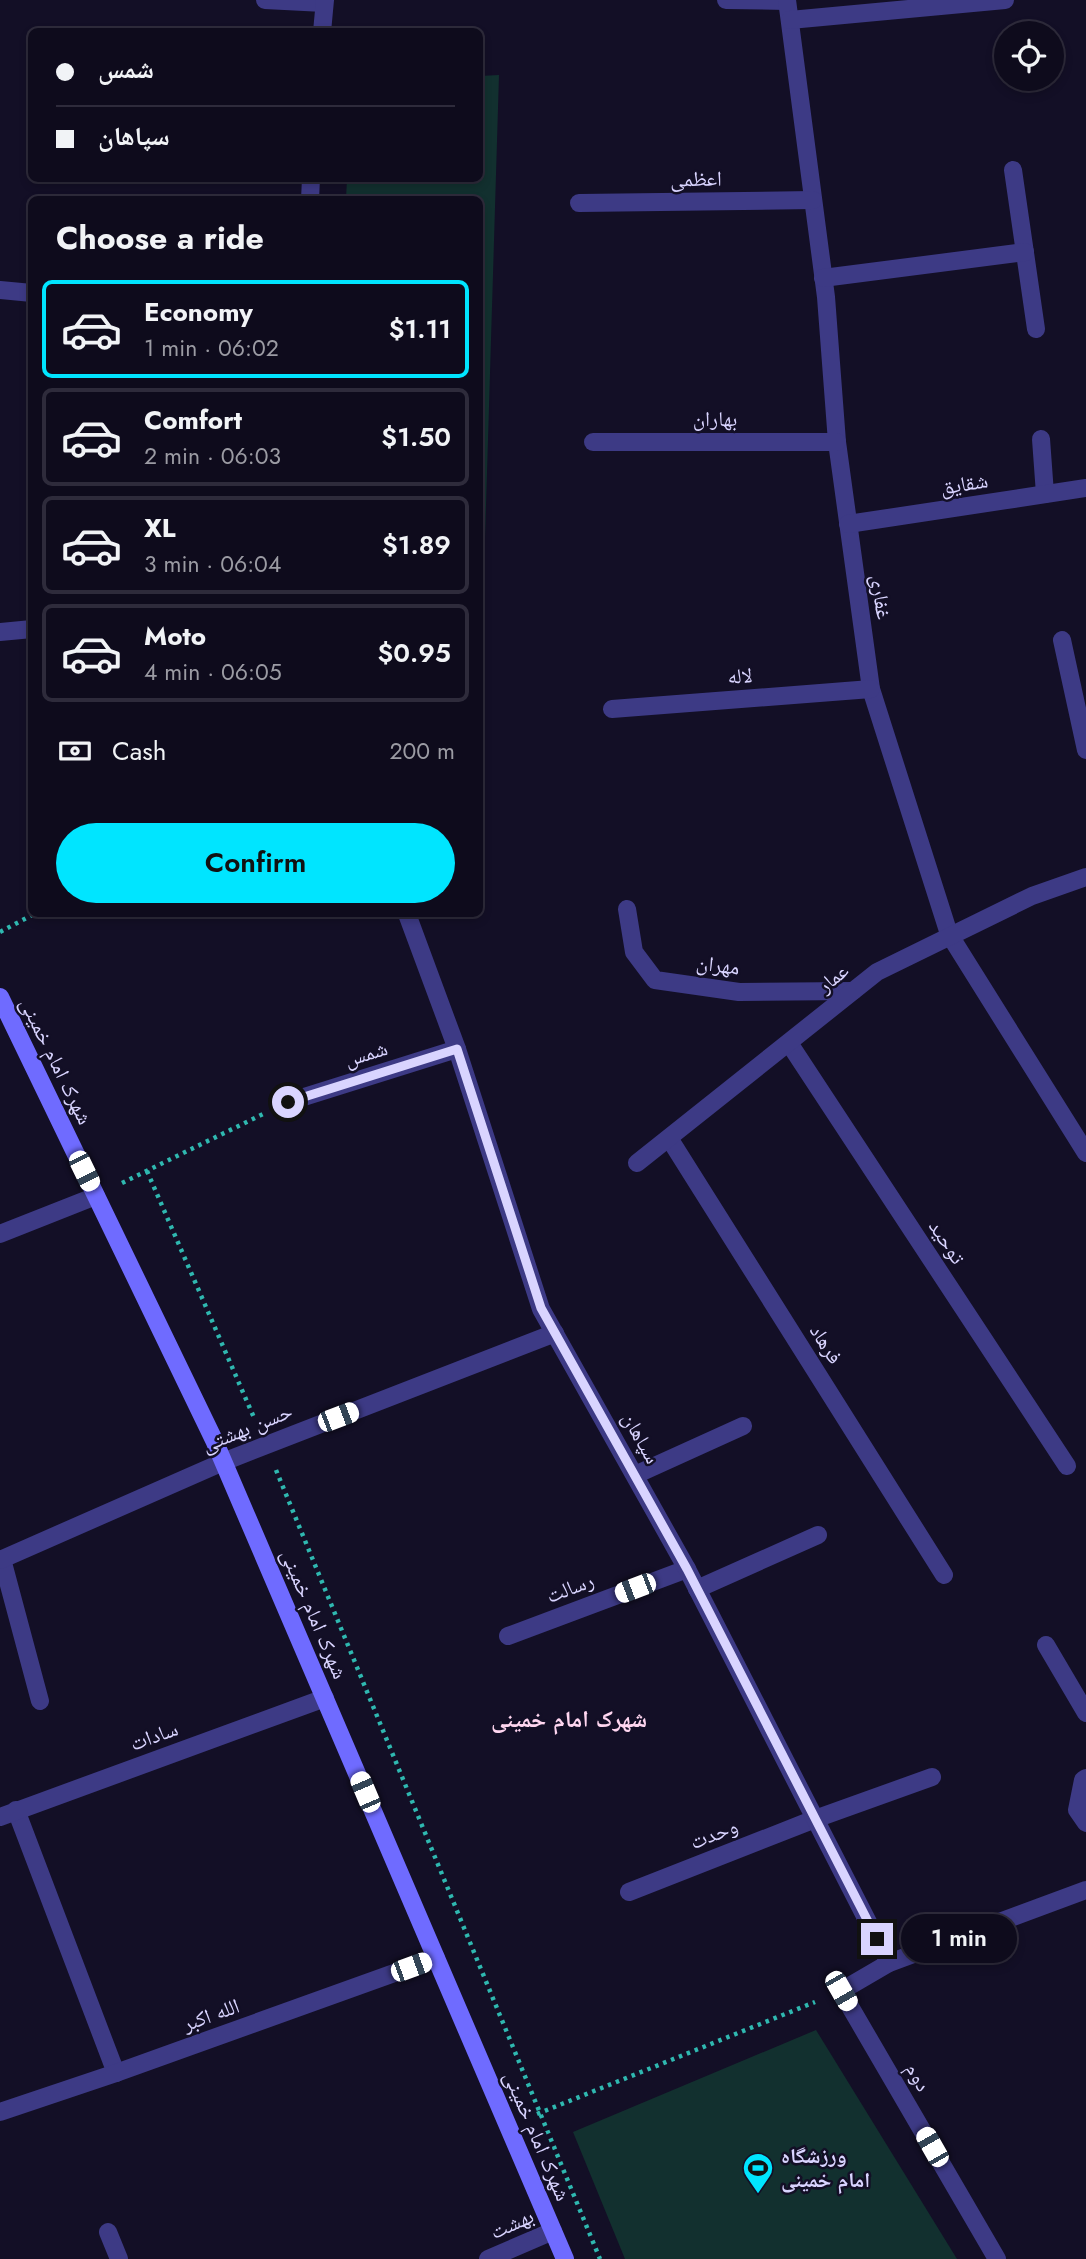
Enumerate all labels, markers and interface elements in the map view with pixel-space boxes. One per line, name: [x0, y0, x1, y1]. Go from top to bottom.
map controls: [994, 21, 1064, 91]
button: locate: [994, 21, 1064, 91]
text: شمس: [98, 50, 154, 88]
text: سپاهان: [98, 117, 170, 155]
street label: اعظمی: [670, 164, 722, 194]
text: Choose a ride: [56, 215, 264, 261]
text: Economy: [144, 293, 253, 331]
icon: car: [60, 298, 123, 361]
text: $1.11: [389, 310, 451, 348]
text: 1 min · 06:02: [144, 331, 279, 365]
text: Comfort: [144, 401, 242, 439]
street label: بهاران: [693, 404, 737, 434]
icon: car: [60, 406, 123, 469]
text: $1.50: [381, 418, 451, 456]
text: 2 min · 06:03: [144, 439, 281, 473]
street label: شقایق: [938, 465, 990, 503]
text: XL: [144, 509, 176, 547]
icon: car: [60, 514, 123, 577]
text: $1.89: [382, 526, 451, 564]
text: 3 min · 06:04: [144, 547, 281, 581]
street label: غفاری: [863, 573, 899, 622]
text: Moto: [144, 617, 206, 655]
icon: car: [60, 622, 123, 685]
text: $0.95: [377, 634, 451, 672]
text: 4 min · 06:05: [144, 655, 282, 689]
street label: لاله: [727, 660, 753, 692]
icon: cash: [56, 732, 94, 770]
text: Cash: [112, 732, 166, 770]
text: 200 m: [389, 734, 455, 768]
button: Confirm: [56, 823, 455, 903]
street label: مهران: [695, 947, 741, 983]
street label: عمار: [810, 956, 855, 1001]
street label: شهرک امام خمینی: [12, 992, 100, 1130]
street label: شمس: [341, 1033, 391, 1075]
route start: [272, 1086, 304, 1118]
car: [66, 1148, 103, 1194]
street label: توحید: [921, 1214, 973, 1270]
street label: فرهاد: [802, 1318, 850, 1370]
street label: حسن بهشتی: [197, 1396, 297, 1460]
car: [315, 1400, 362, 1434]
street label: سپاهان: [615, 1407, 667, 1469]
street label: شهرک امام خمینی: [273, 1544, 355, 1684]
street label: رسالت: [542, 1565, 598, 1611]
car: [612, 1571, 659, 1605]
district label: شهرک امام خمینی: [491, 1702, 647, 1736]
street label: سادات: [126, 1714, 182, 1758]
car: [348, 1769, 383, 1815]
street label: وحدت: [686, 1811, 742, 1857]
callout: 1 min: [902, 1914, 1017, 1964]
text: 1 min: [931, 1921, 987, 1955]
route end: [861, 1923, 893, 1955]
car: [388, 1950, 435, 1984]
car: [822, 1968, 861, 2014]
street label: الله اکبر: [177, 1991, 244, 2039]
street label: دوم: [898, 2057, 938, 2097]
street label: شهرک امام خمینی: [496, 2066, 578, 2206]
car: [913, 2124, 952, 2170]
place label: ورزشگاه امام خمینی: [781, 2141, 870, 2195]
sports icon: ورزشگاه امام خمینی: [741, 2151, 775, 2195]
street label: بهشت: [485, 2201, 539, 2247]

